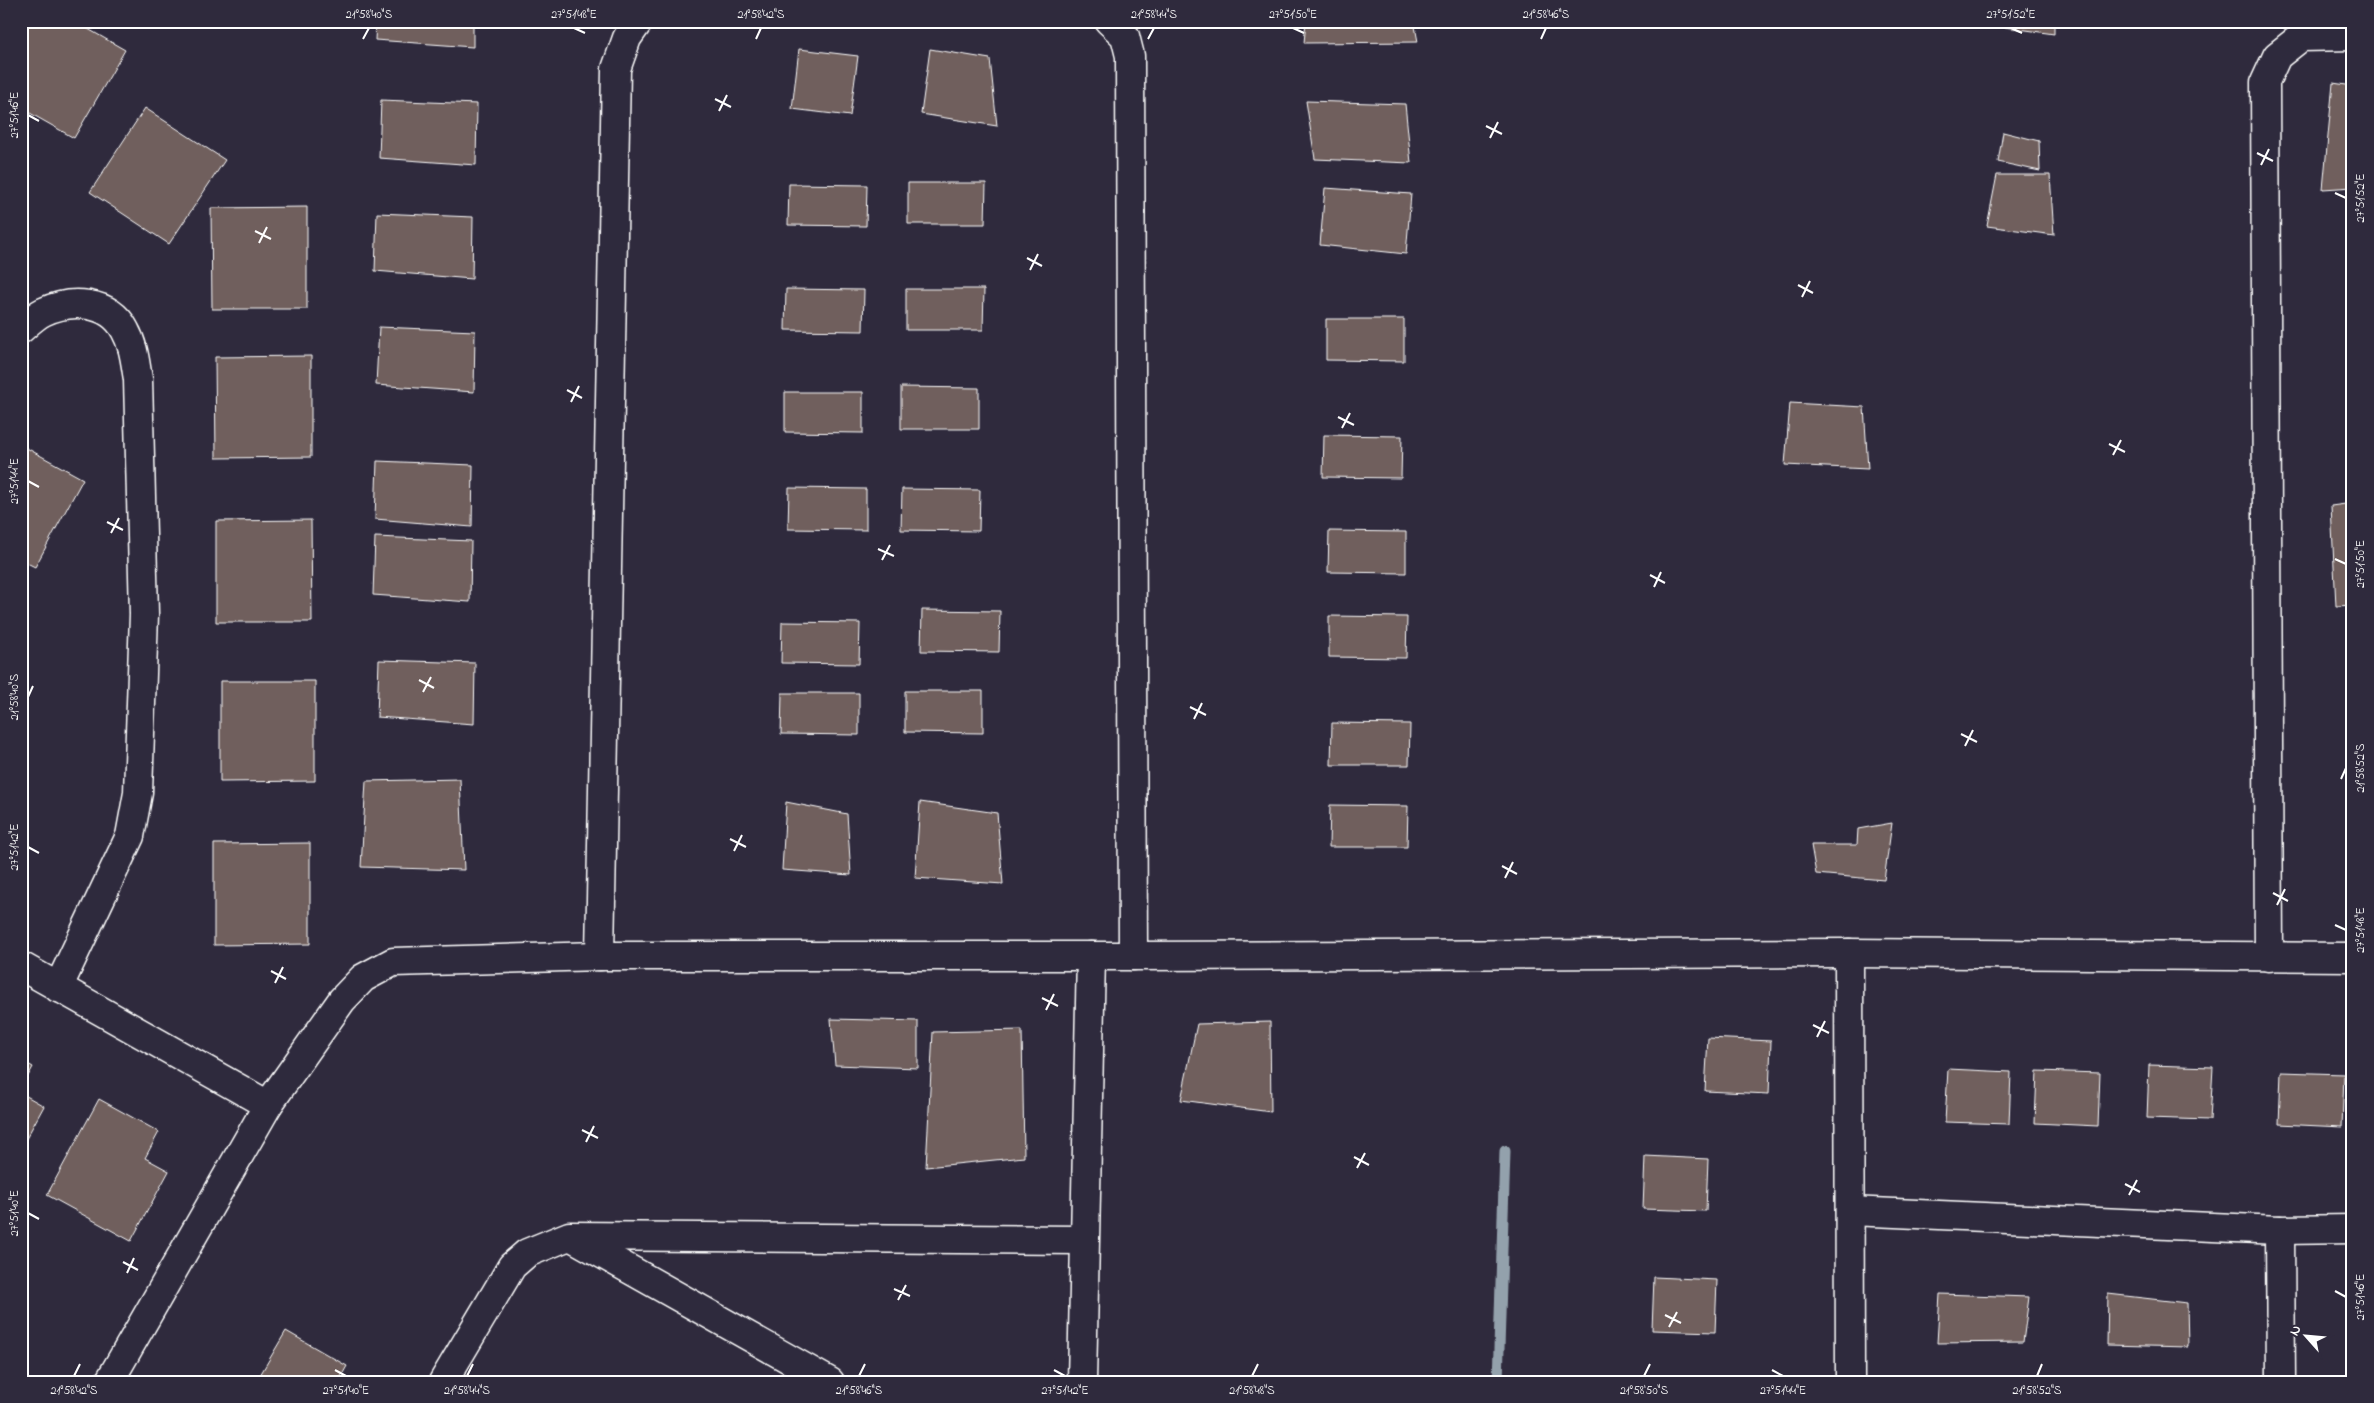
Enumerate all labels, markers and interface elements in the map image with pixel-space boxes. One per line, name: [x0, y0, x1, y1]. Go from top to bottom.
text: 21°58'40"S: [346, 6, 392, 24]
text: 27°51'48"E: [551, 6, 597, 24]
text: 21°58'42"S: [737, 6, 785, 24]
text: 21°58'44"S: [1131, 6, 1177, 24]
text: 27°51'50"E: [1269, 6, 1317, 24]
text: 21°58'46"S: [1523, 6, 1569, 24]
text: 27°51'52"E: [1987, 6, 2035, 24]
text: 27°51'46"E: [6, 92, 24, 138]
text: 27°51'52"E: [2352, 174, 2370, 222]
text: 27°51'44"E: [6, 458, 24, 504]
text: 27°51'50"E: [2352, 540, 2370, 588]
text: 21°58'40"S: [6, 674, 24, 720]
text: 21°58'52"S: [2352, 743, 2370, 792]
text: 27°51'42"E: [6, 823, 24, 871]
text: 27°51'48"E: [2352, 907, 2370, 953]
text: 27°51'40"E: [6, 1190, 24, 1236]
text: 27°51'46"E: [2352, 1274, 2370, 1320]
north arrow: [2282, 1310, 2332, 1360]
text: N: [2284, 1322, 2307, 1340]
text: 21°58'42"S: [50, 1382, 98, 1400]
text: 27°51'40"E: [323, 1382, 369, 1400]
text: 21°58'44"S: [444, 1382, 490, 1400]
text: 21°58'46"S: [836, 1382, 882, 1400]
text: 27°51'42"E: [1041, 1382, 1089, 1400]
text: 21°58'48"S: [1229, 1382, 1275, 1400]
text: 21°58'50"S: [1620, 1382, 1668, 1400]
text: 27°51'44"E: [1760, 1382, 1806, 1400]
text: 21°58'52"S: [2013, 1382, 2062, 1400]

